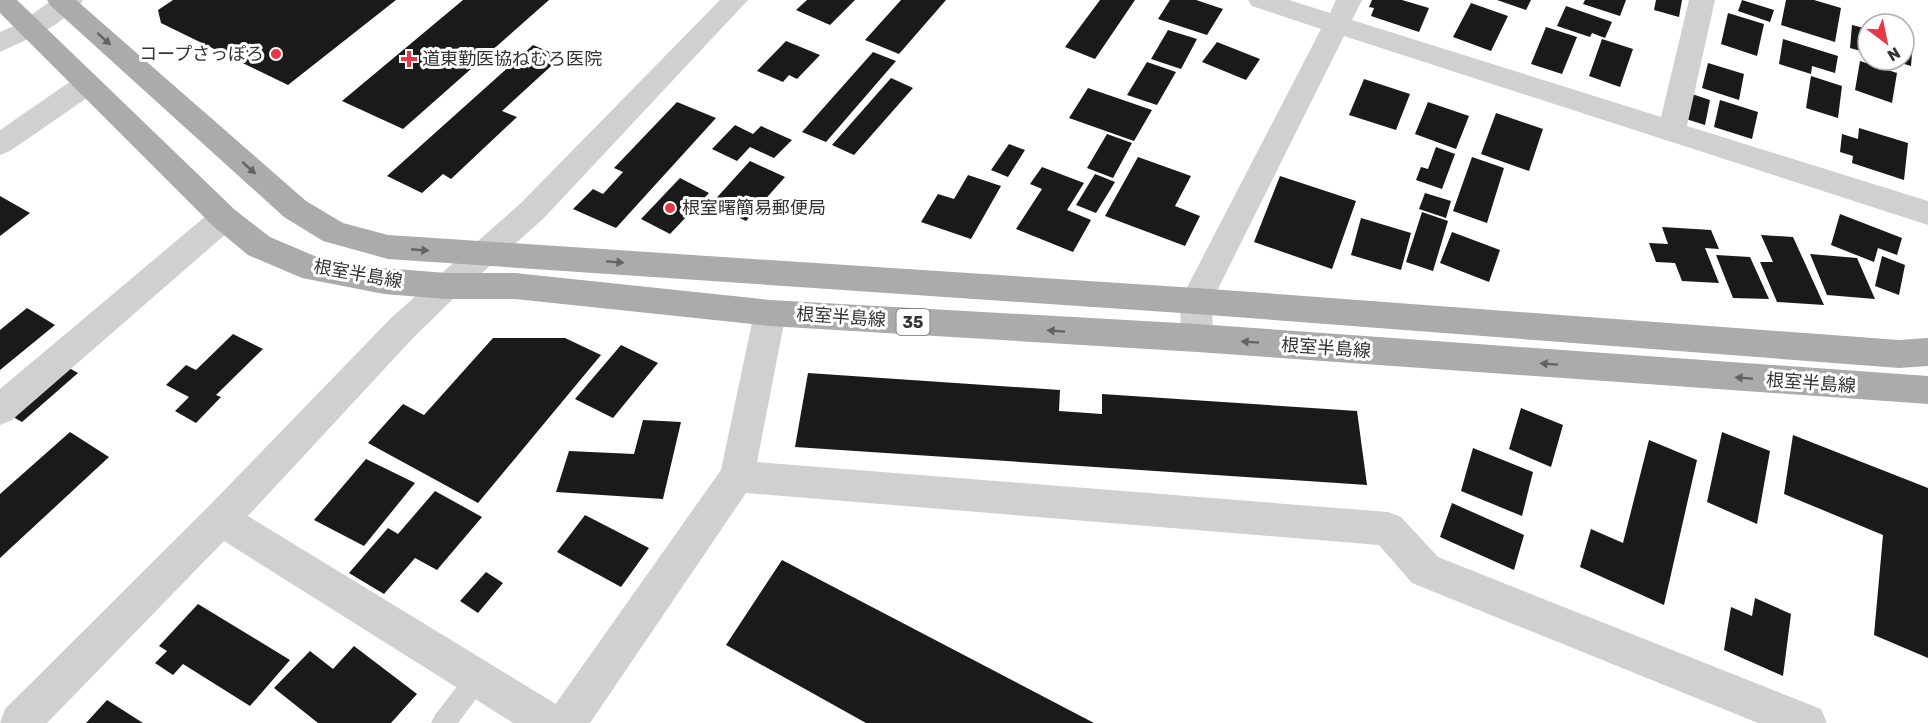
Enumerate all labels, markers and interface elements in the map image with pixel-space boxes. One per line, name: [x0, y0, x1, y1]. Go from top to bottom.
north arrow: [1856, 12, 1916, 72]
one-way arrow: [96, 32, 111, 46]
place label: コープさっぽろ: [139, 43, 264, 65]
text: N: [1884, 43, 1904, 65]
marker: コープさっぽろ: [269, 47, 283, 61]
place label: 道東勤医協ねむろ医院: [422, 48, 602, 70]
marker: 道東勤医協ねむろ医院: [400, 50, 418, 68]
one-way arrow: [242, 161, 257, 175]
place label: 根室曙簡易郵便局: [682, 197, 826, 219]
marker: 根室曙簡易郵便局: [663, 201, 677, 215]
one-way arrow: [411, 245, 430, 255]
street label: 根室半島線: [312, 255, 404, 293]
one-way arrow: [605, 257, 624, 267]
street label: 根室半島線: [795, 303, 887, 331]
road number: 35: [896, 309, 930, 335]
one-way arrow: [1046, 326, 1065, 335]
street label: 根室半島線: [1280, 334, 1372, 362]
one-way arrow: [1241, 338, 1260, 347]
one-way arrow: [1540, 359, 1559, 369]
street label: 根室半島線: [1765, 369, 1857, 397]
one-way arrow: [1734, 373, 1753, 383]

